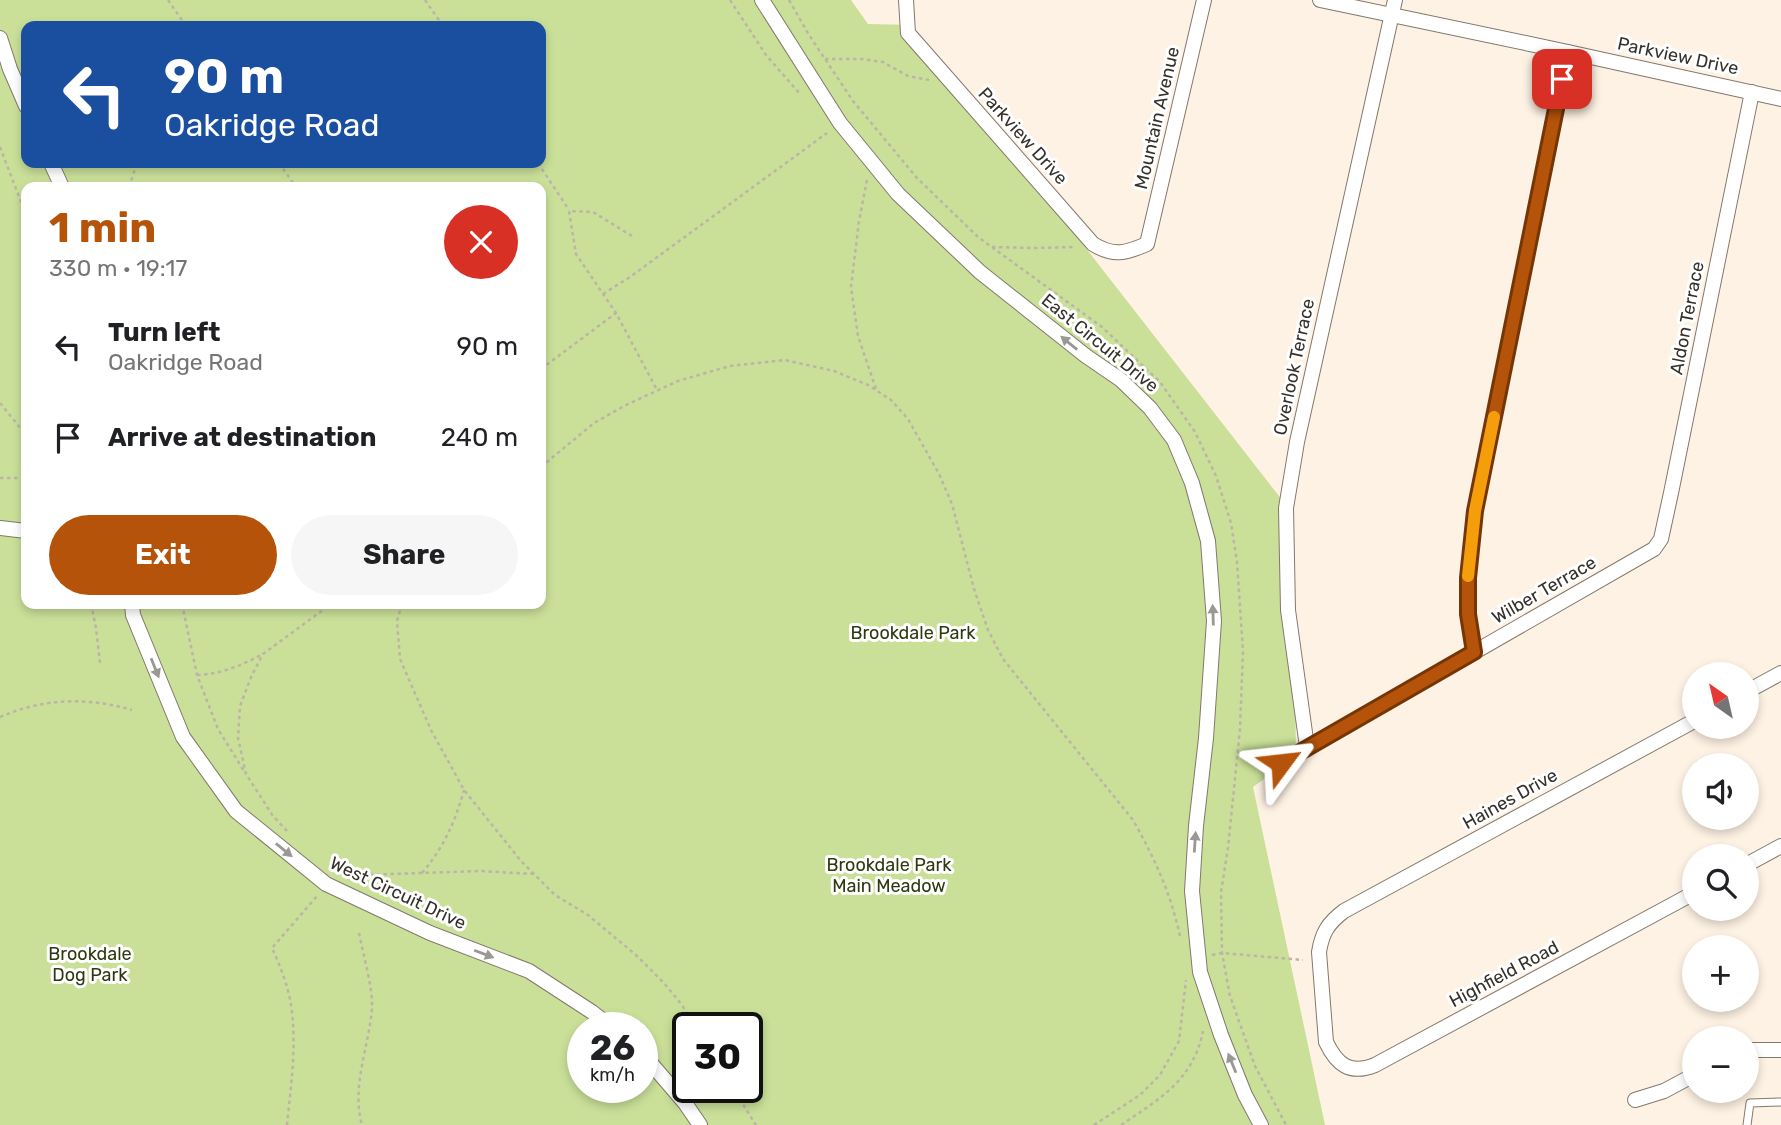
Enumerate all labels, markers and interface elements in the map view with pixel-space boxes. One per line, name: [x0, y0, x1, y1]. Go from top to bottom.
street label: Parkview Drive: [1615, 32, 1741, 80]
street label: Mountain Avenue: [1130, 45, 1184, 191]
text: 90 m: [164, 47, 284, 105]
icon: left: [49, 49, 140, 140]
pin: [1532, 49, 1592, 109]
icon: arrive: [1543, 60, 1581, 98]
street label: Parkview Drive: [974, 83, 1072, 189]
text: Oakridge Road: [164, 106, 379, 144]
text: 1 min: [49, 203, 156, 253]
button: close: [444, 205, 518, 279]
text: 330 m · 19:17: [49, 254, 187, 282]
street label: Aldon Terrace: [1665, 260, 1709, 376]
street label: East Circuit Drive: [1037, 289, 1163, 397]
street label: Overlook Terrace: [1269, 297, 1319, 437]
text: Turn left: [108, 317, 220, 348]
icon: left: [49, 328, 87, 366]
text: 90 m: [457, 331, 518, 362]
one-way arrow: [1061, 335, 1079, 350]
text: Oakridge Road: [108, 348, 263, 376]
icon: arrive: [49, 419, 87, 457]
text: Arrive at destination: [108, 422, 376, 453]
text: 240 m: [441, 422, 518, 453]
button: Exit: [49, 515, 277, 595]
button: Share: [291, 515, 518, 595]
street label: Wilber Terrace: [1488, 551, 1600, 629]
one-way arrow: [1207, 604, 1218, 626]
park label: Brookdale Park: [850, 622, 976, 644]
one-way arrow: [149, 657, 160, 678]
north arrow: [1682, 662, 1759, 738]
map controls: [1682, 662, 1759, 1103]
position arrow: [1244, 726, 1318, 800]
button: sound: [1682, 753, 1759, 830]
street label: Haines Drive: [1459, 764, 1561, 834]
one-way arrow: [1190, 831, 1201, 853]
one-way arrow: [275, 842, 293, 857]
button: search: [1682, 844, 1759, 921]
street label: West Circuit Drive: [326, 852, 470, 934]
park label: Brookdale Park Main Meadow: [826, 854, 952, 897]
button: +: [1682, 935, 1759, 1012]
street label: Highfield Road: [1445, 936, 1563, 1012]
park label: Brookdale Dog Park: [48, 943, 132, 986]
one-way arrow: [474, 949, 495, 960]
speed limit sign: 30: [672, 1012, 763, 1103]
button: −: [1682, 1026, 1759, 1103]
text: 26: [590, 1027, 635, 1069]
one-way arrow: [1227, 1053, 1238, 1074]
text: km/h: [590, 1064, 635, 1086]

